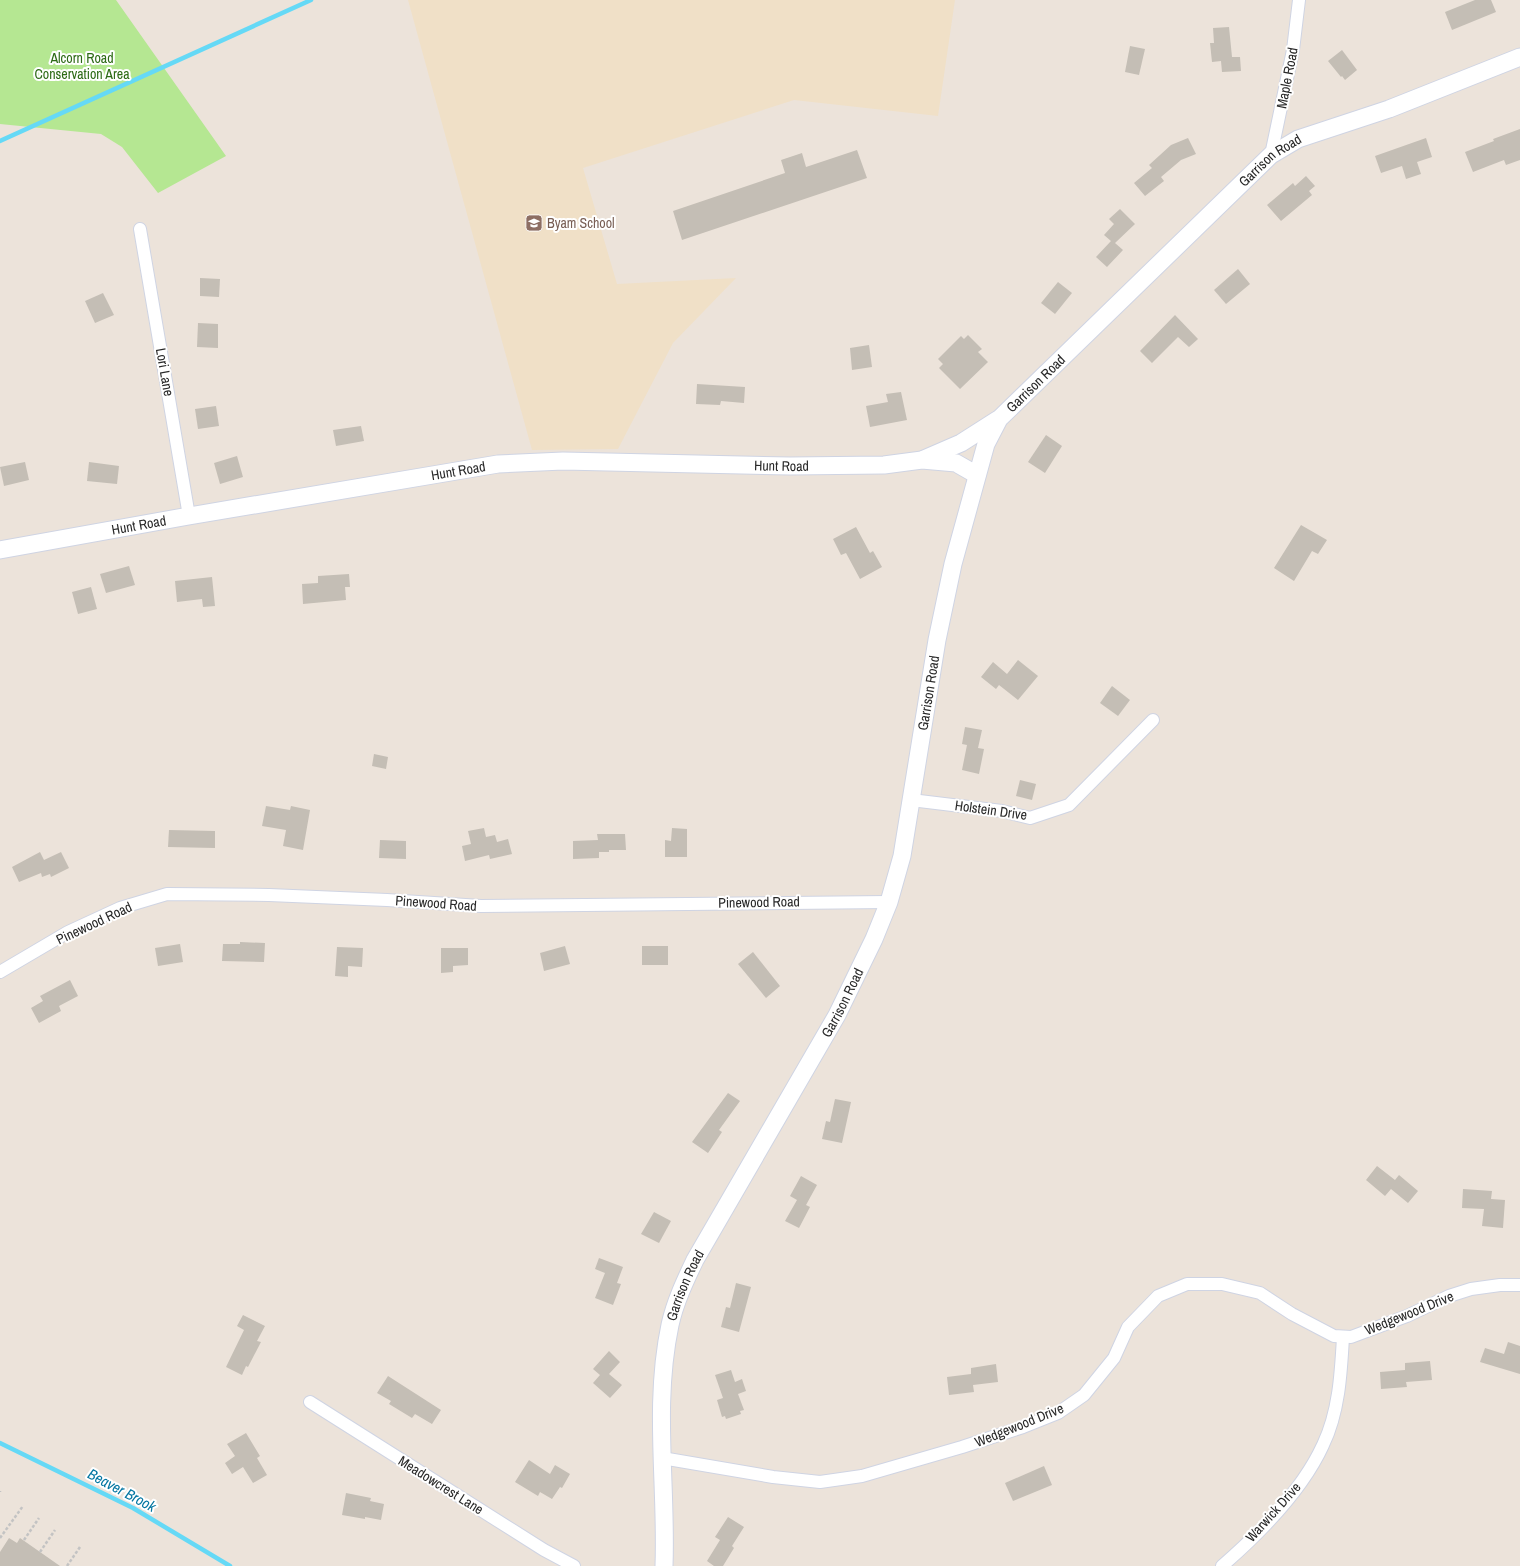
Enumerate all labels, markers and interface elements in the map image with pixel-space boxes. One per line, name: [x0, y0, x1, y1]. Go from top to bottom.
street label: Maple Road: [1272, 46, 1302, 110]
park label: Alcorn Road Conservation Area: [34, 49, 130, 83]
street label: Garrison Road: [1235, 130, 1305, 190]
school or university icon: Byam School: [524, 213, 544, 233]
place label: Byam School: [547, 214, 615, 232]
street label: Lori Lane: [152, 347, 178, 397]
street label: Garrison Road: [1002, 351, 1069, 416]
street label: Hunt Road: [754, 456, 809, 475]
street label: Hunt Road: [430, 457, 487, 484]
street label: Hunt Road: [110, 511, 167, 539]
street label: Garrison Road: [914, 654, 943, 732]
street label: Holstein Drive: [954, 796, 1028, 824]
street label: Pinewood Road: [395, 891, 477, 915]
street label: Pinewood Road: [718, 892, 800, 912]
street label: Pinewood Road: [53, 898, 135, 948]
street label: Garrison Road: [817, 965, 867, 1040]
street label: Garrison Road: [662, 1247, 708, 1323]
street label: Wedgewood Drive: [1362, 1287, 1456, 1339]
street label: Wedgewood Drive: [972, 1399, 1066, 1451]
street label: Meadowcrest Lane: [395, 1452, 487, 1518]
water label: Beaver Brook: [84, 1463, 161, 1517]
street label: Warwick Drive: [1241, 1478, 1305, 1546]

